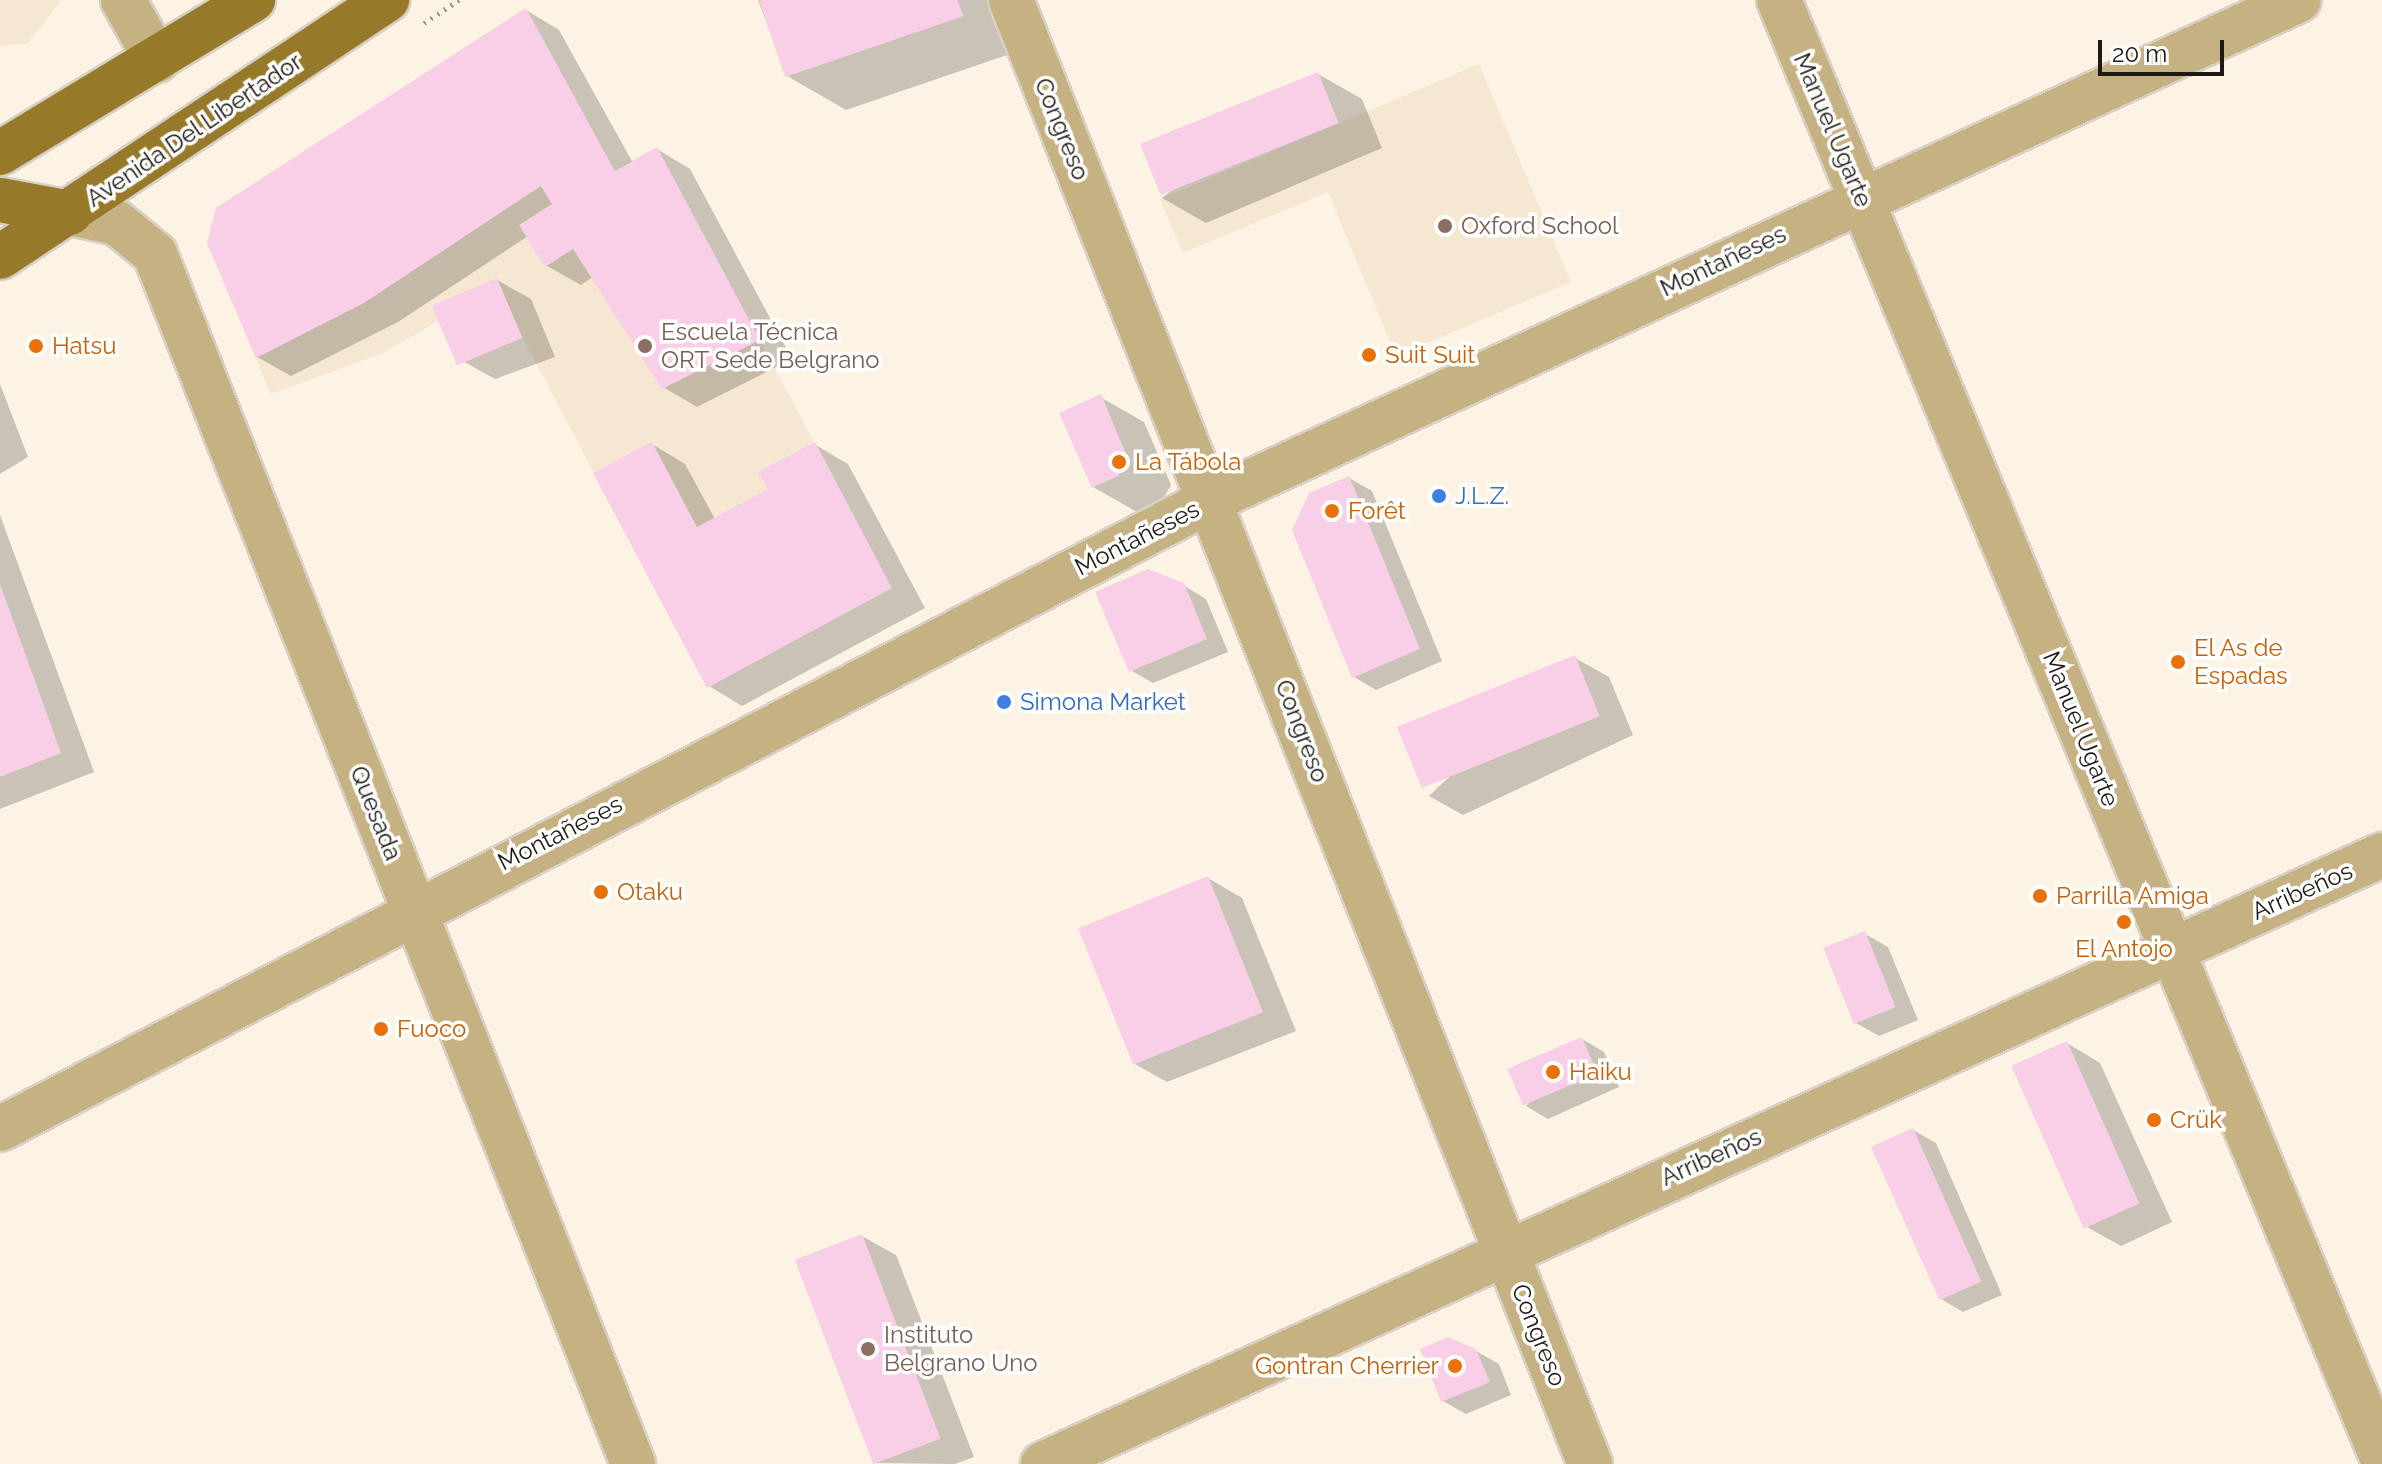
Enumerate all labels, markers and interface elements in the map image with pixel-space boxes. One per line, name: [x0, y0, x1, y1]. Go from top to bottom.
scale bar: [2102, 24, 2228, 74]
text: 20 m: [2112, 39, 2167, 68]
street label: Avenida Del Libertador: [80, 47, 308, 213]
street label: Manuel Ugarte: [1787, 48, 1879, 212]
street label: Congreso: [1029, 74, 1095, 184]
place label: Oxford School: [1461, 212, 1619, 240]
marker: Oxford School: [1436, 217, 1454, 235]
street label: Montañeses: [1656, 219, 1790, 303]
place label: Escuela Técnica ORT Sede Belgrano: [661, 318, 880, 374]
place label: Hatsu: [52, 332, 116, 360]
marker: Hatsu: [27, 337, 45, 355]
marker: Escuela Técnica ORT Sede Belgrano: [636, 337, 654, 355]
place label: Suit Suit: [1385, 341, 1475, 369]
marker: Suit Suit: [1360, 346, 1378, 364]
place label: La Tábola: [1135, 448, 1242, 476]
marker: La Tábola: [1110, 453, 1128, 471]
place label: J.L.Z.: [1455, 482, 1509, 510]
marker: J.L.Z.: [1430, 487, 1448, 505]
street label: Montañeses: [1070, 494, 1204, 582]
place label: Forêt: [1348, 497, 1406, 525]
marker: Forêt: [1323, 502, 1341, 520]
place label: El As de Espadas: [2194, 634, 2288, 690]
street label: Manuel Ugarte: [2037, 647, 2125, 811]
marker: El As de Espadas: [2169, 653, 2187, 671]
street label: Congreso: [1269, 676, 1335, 786]
place label: Simona Market: [1020, 688, 1186, 716]
marker: Simona Market: [995, 693, 1013, 711]
street label: Quesada: [344, 762, 408, 864]
street label: Montañeses: [493, 789, 627, 877]
street label: Arribeños: [2247, 856, 2357, 926]
place label: Otaku: [617, 878, 683, 906]
place label: Parrilla Amiga: [2056, 882, 2210, 910]
marker: Otaku: [592, 883, 610, 901]
marker: Parrilla Amiga: [2031, 887, 2049, 905]
marker: El Antojo: [2115, 913, 2133, 931]
place label: El Antojo: [2074, 935, 2174, 963]
place label: Fuoco: [397, 1015, 466, 1043]
marker: Fuoco: [372, 1020, 390, 1038]
place label: Haiku: [1569, 1058, 1632, 1086]
marker: Haiku: [1544, 1063, 1562, 1081]
place label: Crük: [2170, 1106, 2222, 1134]
marker: Crük: [2145, 1111, 2163, 1129]
street label: Arribeños: [1656, 1122, 1766, 1192]
street label: Congreso: [1506, 1280, 1572, 1390]
place label: Instituto Belgrano Uno: [884, 1321, 1038, 1377]
marker: Instituto Belgrano Uno: [859, 1340, 877, 1358]
place label: Gontran Cherrier: [1255, 1352, 1439, 1380]
marker: Gontran Cherrier: [1446, 1357, 1464, 1375]

